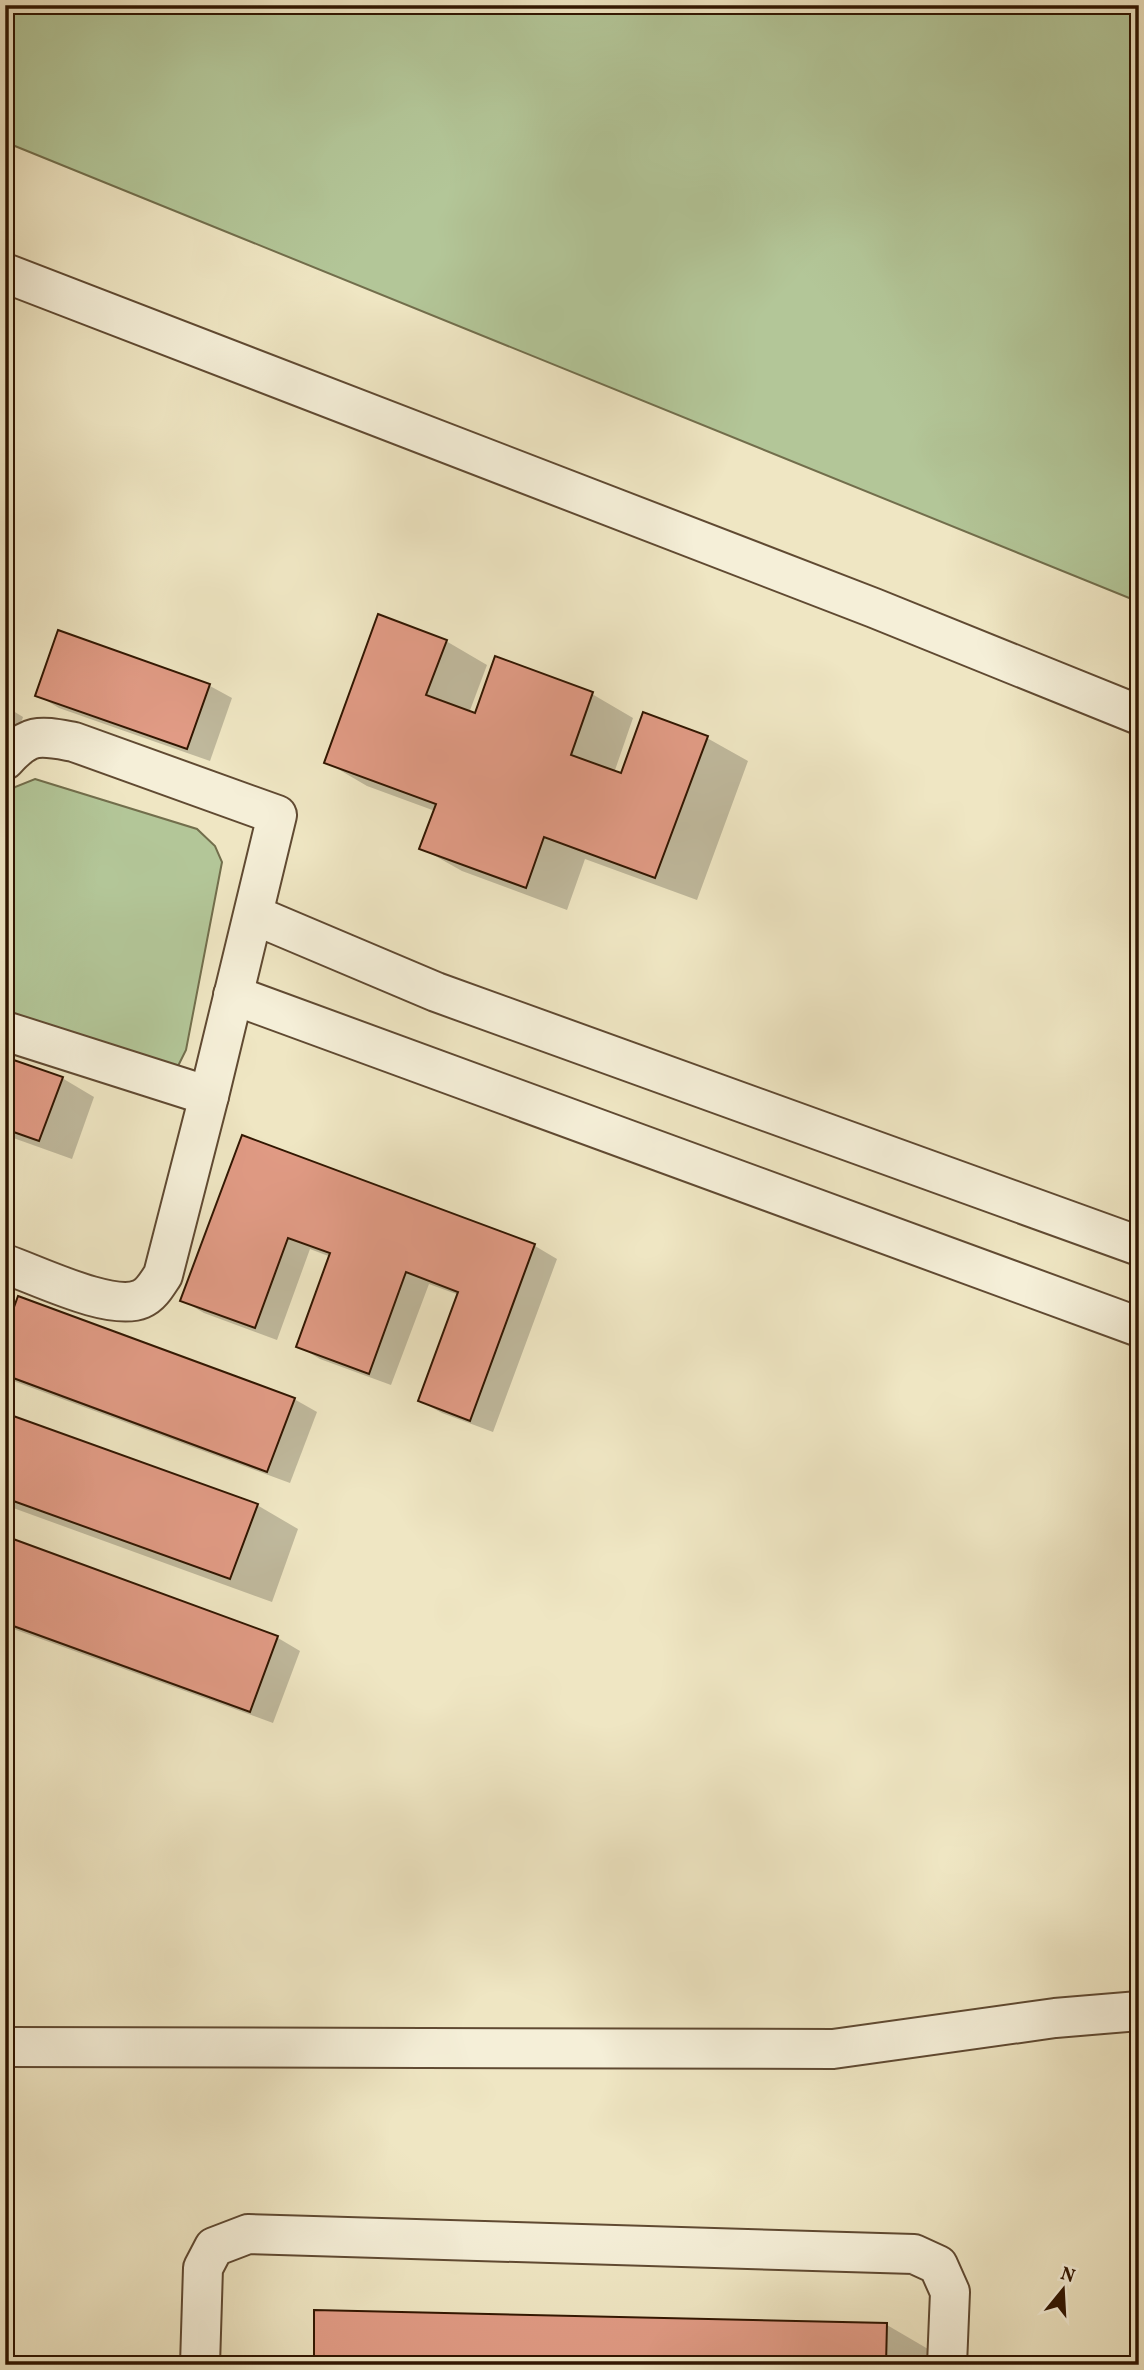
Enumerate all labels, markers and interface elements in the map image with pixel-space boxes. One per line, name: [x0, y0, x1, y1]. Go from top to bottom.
north arrow: [1028, 2254, 1098, 2324]
text: N: [1057, 2261, 1078, 2290]

